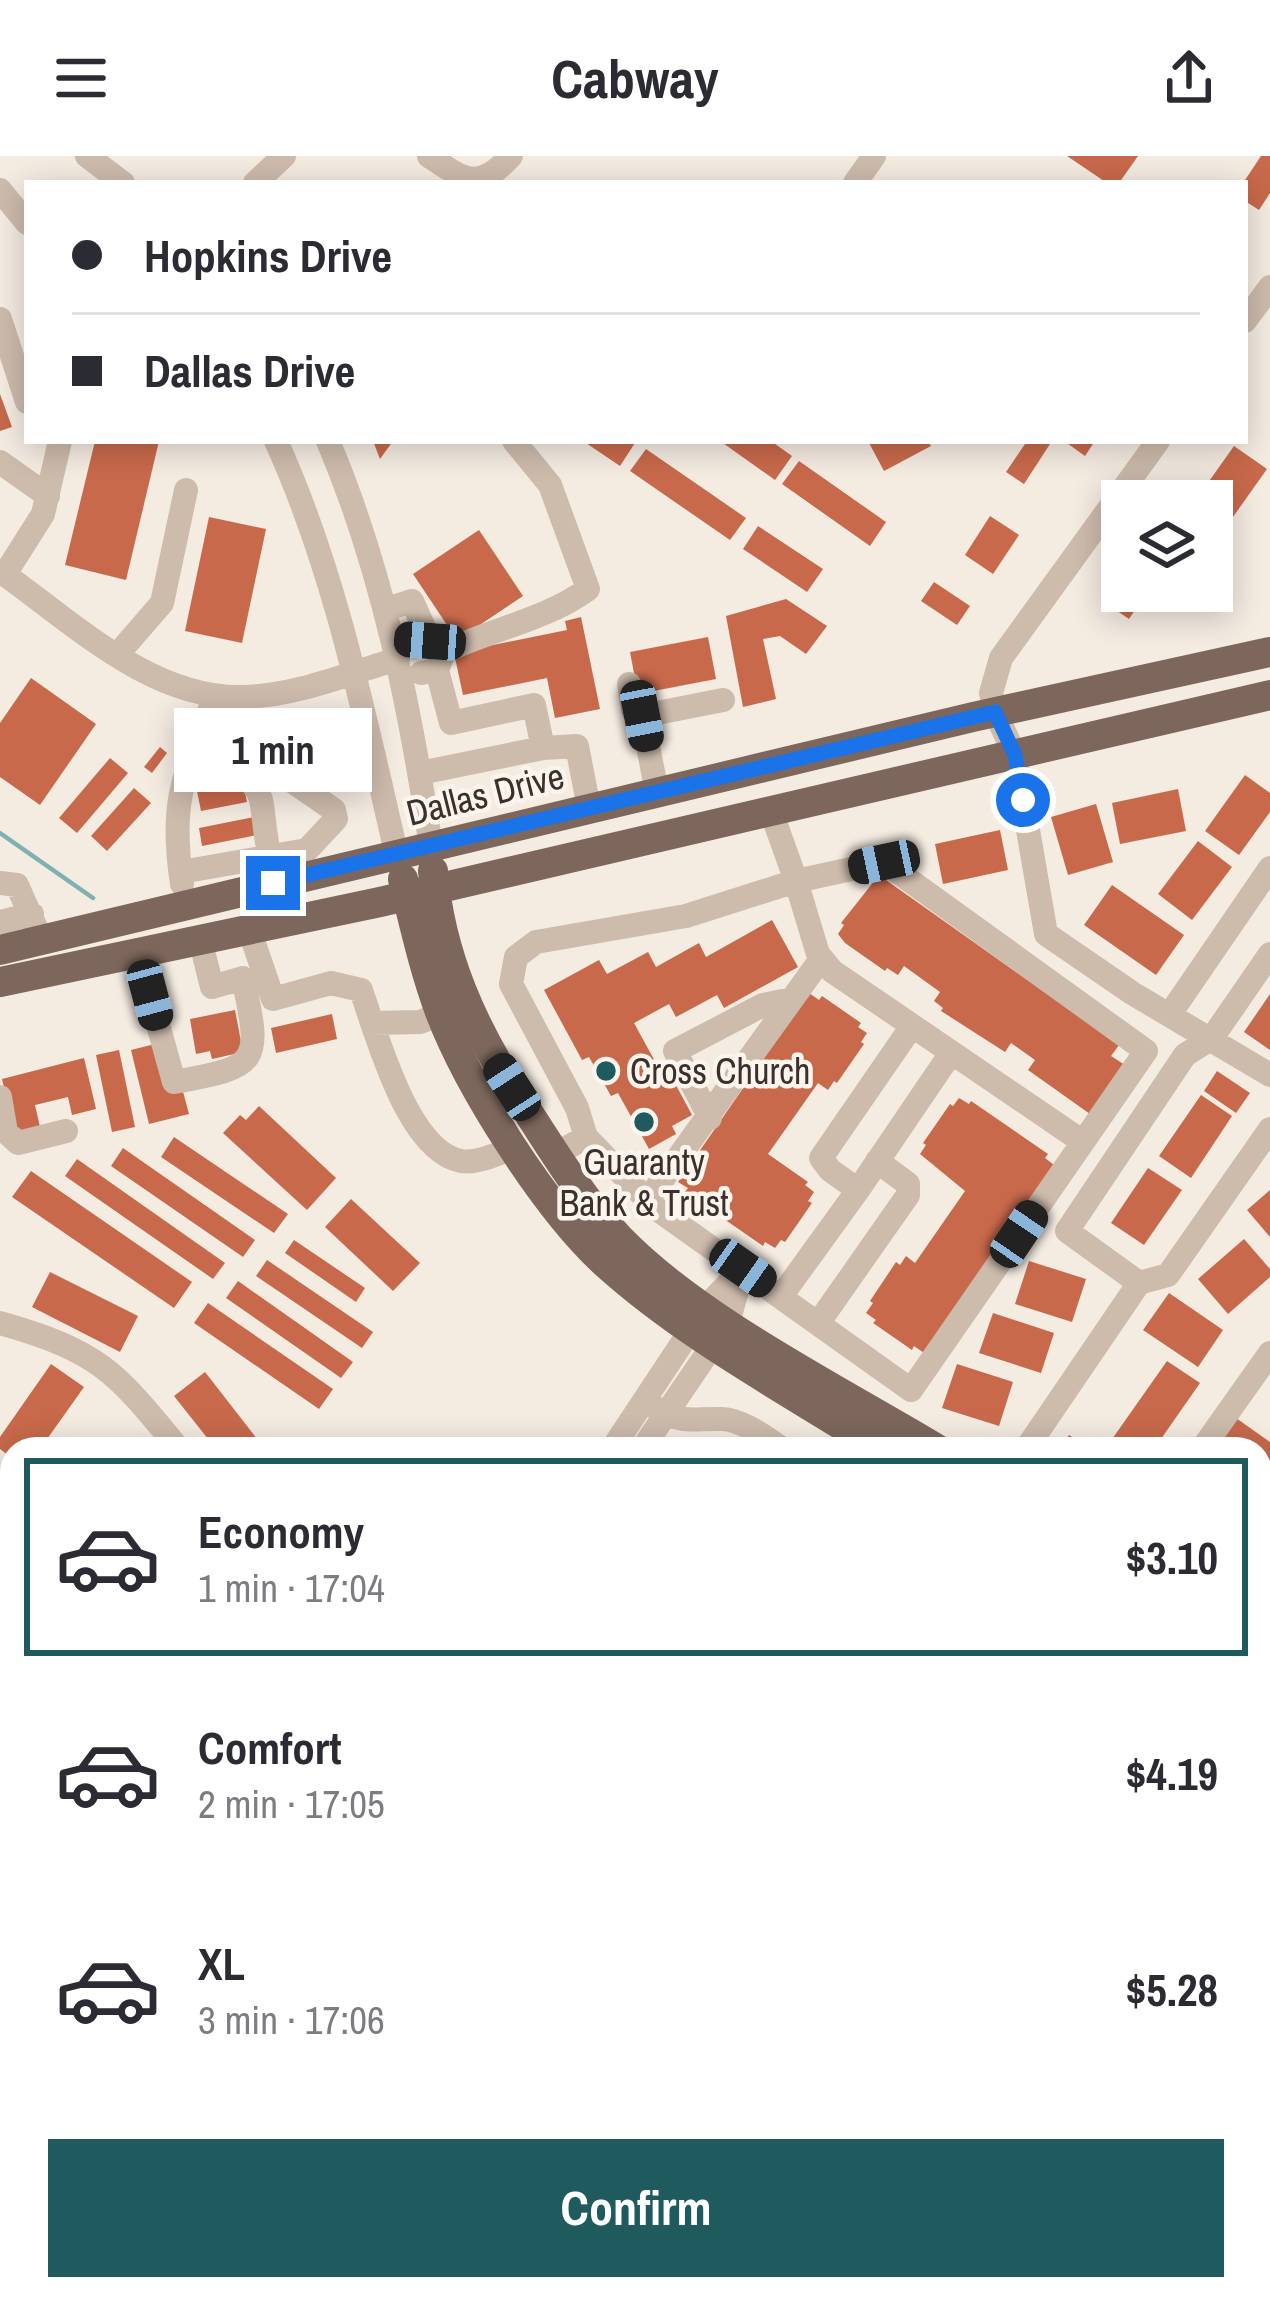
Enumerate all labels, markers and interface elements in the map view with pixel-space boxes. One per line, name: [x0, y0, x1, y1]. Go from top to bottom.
text: Cabway: [551, 42, 719, 115]
icon: menu: [48, 45, 114, 111]
icon: share: [1156, 45, 1222, 111]
text: Hopkins Drive: [144, 225, 392, 286]
text: Dallas Drive: [144, 340, 355, 401]
map controls: [1101, 480, 1233, 612]
button: layers: [1101, 480, 1233, 612]
car: [393, 621, 467, 661]
car: [617, 677, 667, 755]
callout: 1 min: [174, 709, 372, 793]
text: 1 min: [231, 724, 315, 776]
street label: Dallas Drive: [401, 751, 569, 837]
route start: [996, 773, 1050, 827]
car: [845, 837, 923, 887]
route end: [246, 856, 300, 910]
car: [123, 956, 177, 1034]
car: [477, 1047, 547, 1127]
place label: Cross Church: [630, 1047, 810, 1095]
marker: Cross Church: [593, 1058, 619, 1084]
marker: Guaranty Bank & Trust: [631, 1109, 657, 1135]
place label: Guaranty Bank & Trust: [559, 1138, 729, 1227]
car: [984, 1194, 1054, 1274]
car: [703, 1233, 783, 1303]
text: Economy: [198, 1501, 364, 1562]
icon: car: [54, 1503, 162, 1611]
text: $3.10: [1126, 1527, 1218, 1588]
text: 1 min · 17:04: [198, 1562, 385, 1614]
text: Comfort: [198, 1717, 341, 1778]
icon: car: [54, 1719, 162, 1827]
text: $4.19: [1126, 1743, 1218, 1804]
text: 2 min · 17:05: [198, 1778, 385, 1830]
text: XL: [198, 1933, 245, 1994]
icon: car: [54, 1935, 162, 2043]
text: $5.28: [1126, 1959, 1218, 2020]
text: 3 min · 17:06: [198, 1994, 385, 2046]
button: Confirm: [48, 2139, 1224, 2277]

